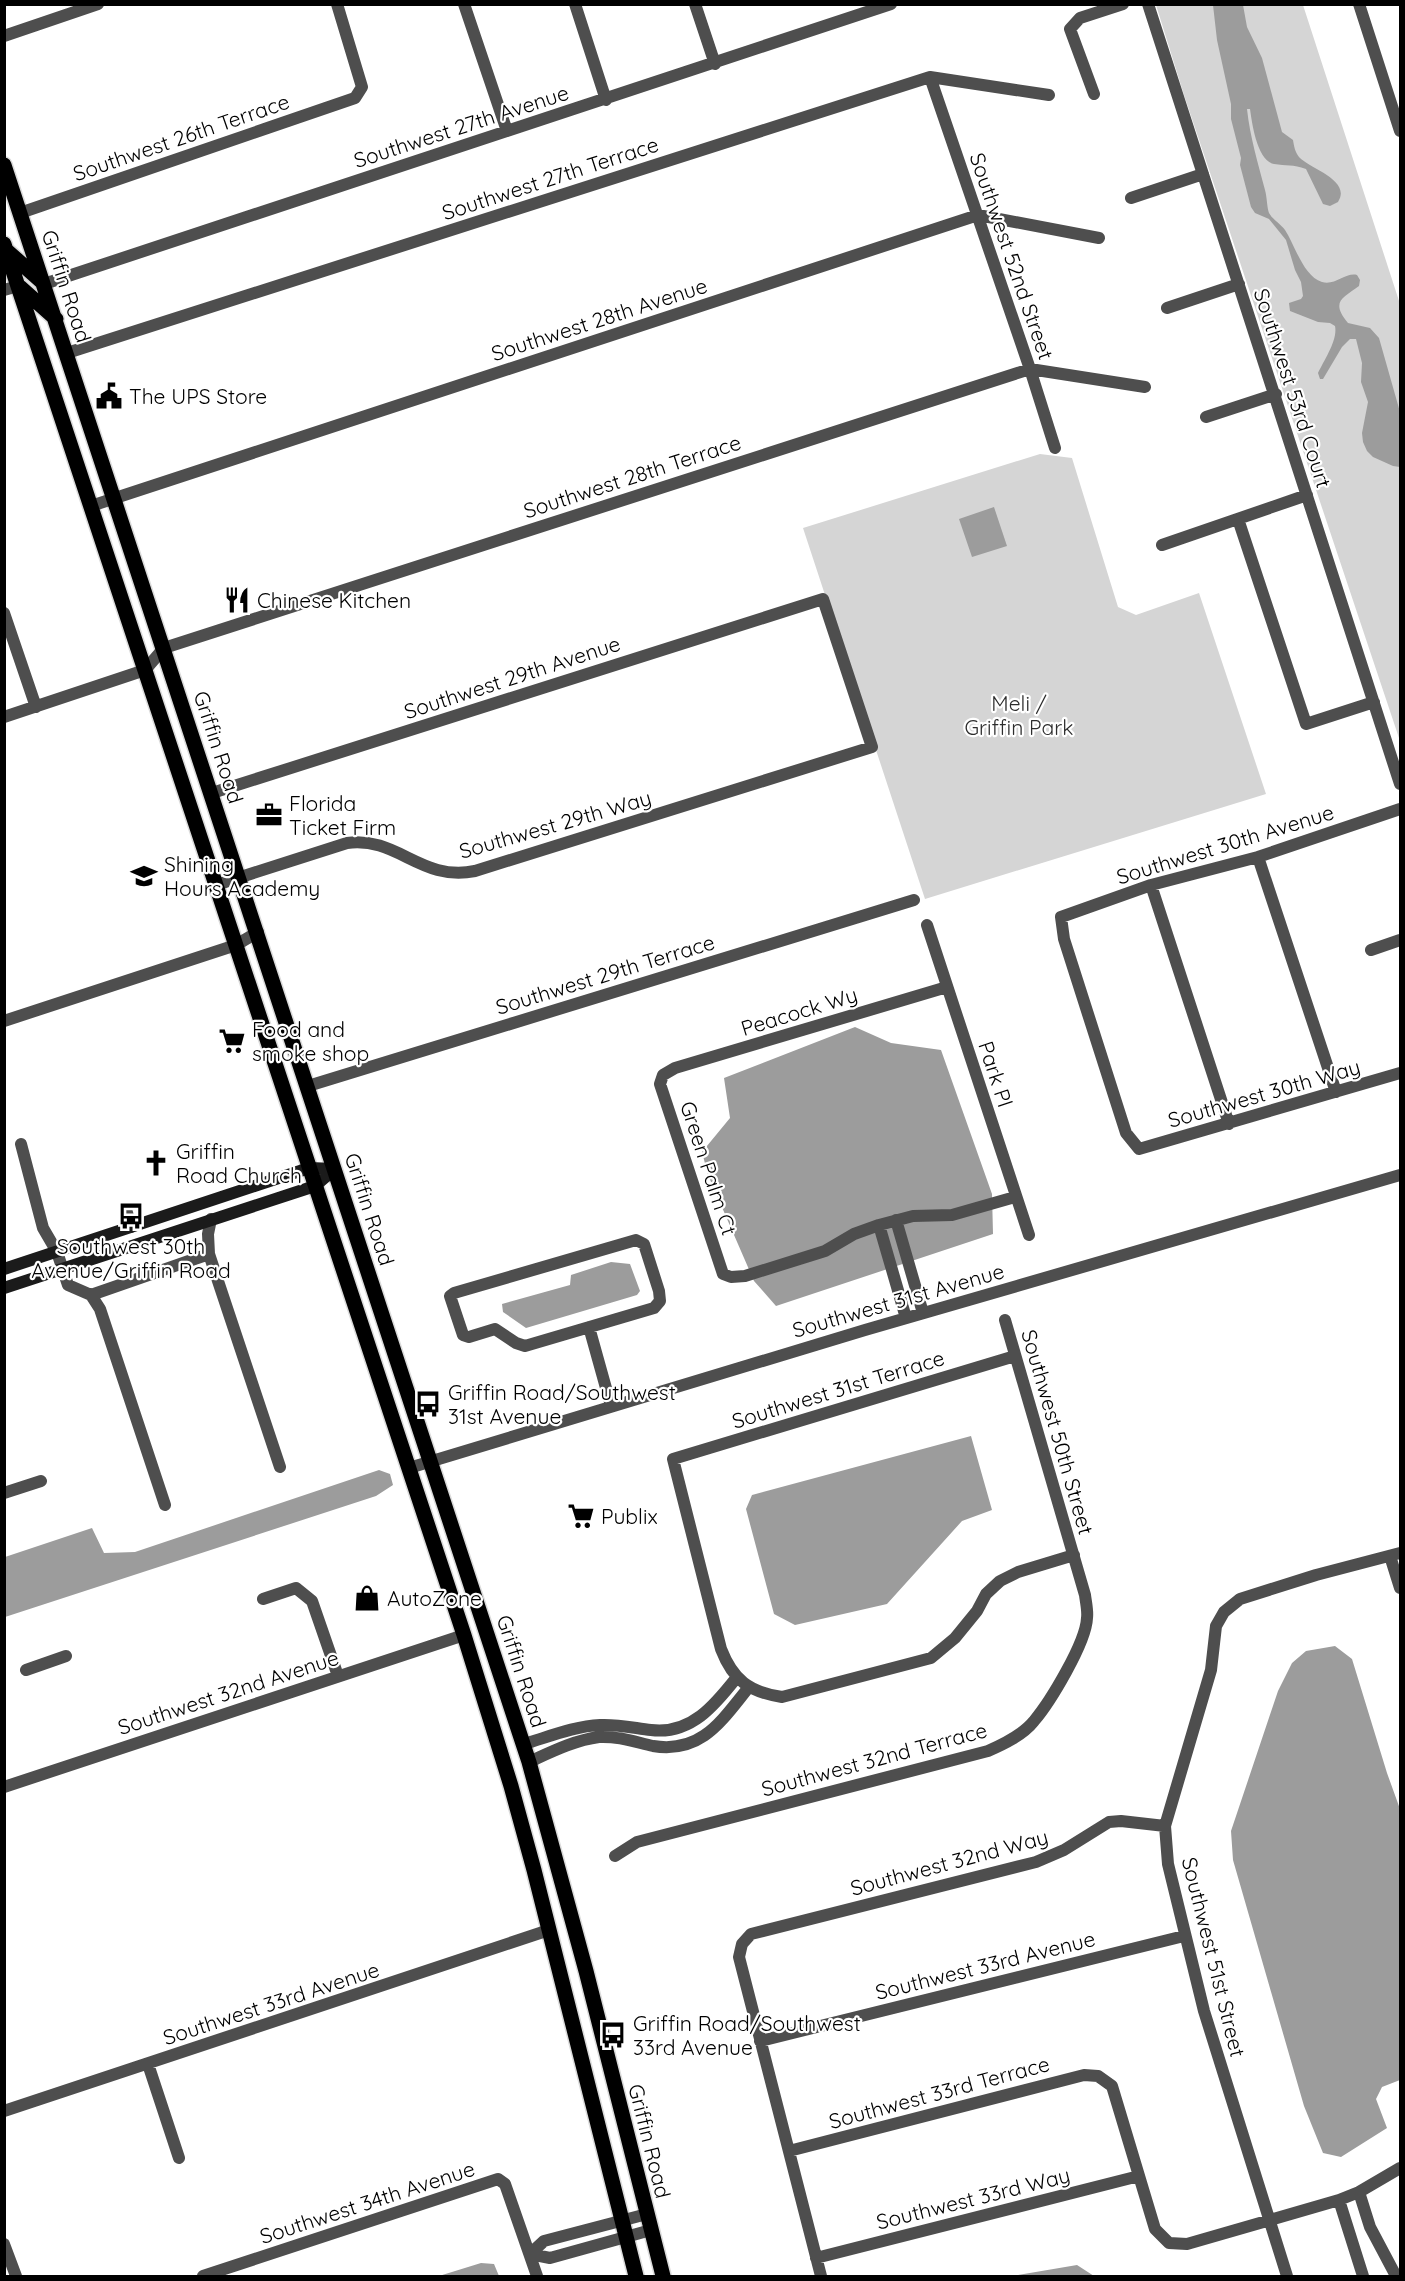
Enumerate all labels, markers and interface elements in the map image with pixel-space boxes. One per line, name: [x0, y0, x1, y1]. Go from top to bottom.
street label: Southwest 27th Avenue: [350, 79, 572, 173]
street label: Southwest 26th Terrace: [69, 88, 293, 186]
street label: Southwest 27th Terrace: [438, 131, 662, 225]
street label: Southwest 52nd Street: [964, 149, 1060, 363]
street label: Griffin Road: [37, 226, 97, 346]
street label: Southwest 28th Avenue: [488, 272, 710, 366]
street label: Southwest 53rd Court: [1249, 285, 1337, 491]
public building icon: The UPS Store: [94, 381, 124, 411]
place label: The UPS Store: [129, 383, 267, 409]
street label: Southwest 28th Terrace: [520, 429, 744, 523]
restaurant icon: Chinese Kitchen: [222, 585, 252, 615]
place label: Chinese Kitchen: [257, 587, 411, 613]
street label: Southwest 29th Avenue: [401, 630, 623, 724]
street label: Griffin Road: [189, 687, 249, 807]
park label: Meli / Griffin Park: [964, 690, 1074, 740]
street label: Southwest 29th Way: [456, 784, 654, 864]
place label: Florida Ticket Firm: [289, 790, 396, 840]
street label: Southwest 30th Avenue: [1113, 799, 1337, 889]
office icon: Florida Ticket Firm: [254, 800, 284, 830]
place label: Shining Hours Academy: [164, 851, 320, 901]
school or university icon: Shining Hours Academy: [129, 861, 159, 891]
street label: Southwest 29th Terrace: [492, 928, 718, 1020]
street label: Peacock Wy: [738, 981, 860, 1041]
place label: Food and smoke shop: [252, 1016, 369, 1066]
supermarket icon: Food and smoke shop: [217, 1026, 247, 1056]
street label: Park Pl: [973, 1038, 1019, 1110]
street label: Southwest 30th Way: [1165, 1053, 1363, 1133]
street label: Green Palm Ct: [675, 1098, 743, 1238]
place label: Griffin Road Church: [176, 1138, 302, 1188]
church icon: Griffin Road Church: [141, 1148, 171, 1178]
street label: Griffin Road: [340, 1149, 400, 1269]
bus stop icon: Southwest 30th Avenue/Griffin Road: [116, 1201, 146, 1231]
place label: Southwest 30th Avenue/Griffin Road: [31, 1233, 231, 1283]
street label: Southwest 31st Avenue: [789, 1257, 1007, 1343]
street label: Southwest 50th Street: [1016, 1327, 1100, 1537]
street label: Southwest 31st Terrace: [729, 1344, 947, 1434]
place label: Griffin Road/Southwest 31st Avenue: [448, 1379, 676, 1429]
bus stop icon: Griffin Road/Southwest 31st Avenue: [413, 1389, 443, 1419]
supermarket icon: Publix: [566, 1501, 596, 1531]
place label: Publix: [601, 1503, 658, 1529]
shop icon: AutoZone: [352, 1583, 382, 1613]
place label: AutoZone: [387, 1585, 482, 1611]
street label: Griffin Road: [492, 1611, 552, 1731]
street label: Southwest 32nd Avenue: [114, 1644, 342, 1740]
street label: Southwest 32nd Terrace: [758, 1716, 990, 1802]
street label: Southwest 32nd Way: [847, 1823, 1051, 1901]
street label: Southwest 51st Street: [1177, 1854, 1251, 2060]
street label: Southwest 33rd Avenue: [872, 1925, 1098, 2005]
street label: Southwest 33rd Avenue: [160, 1956, 382, 2050]
place label: Griffin Road/Southwest 33rd Avenue: [633, 2010, 861, 2060]
bus stop icon: Griffin Road/Southwest 33rd Avenue: [598, 2020, 628, 2050]
street label: Southwest 33rd Terrace: [826, 2050, 1052, 2134]
street label: Griffin Road: [623, 2081, 677, 2201]
street label: Southwest 34th Avenue: [256, 2155, 478, 2249]
street label: Southwest 33rd Way: [873, 2161, 1073, 2235]

